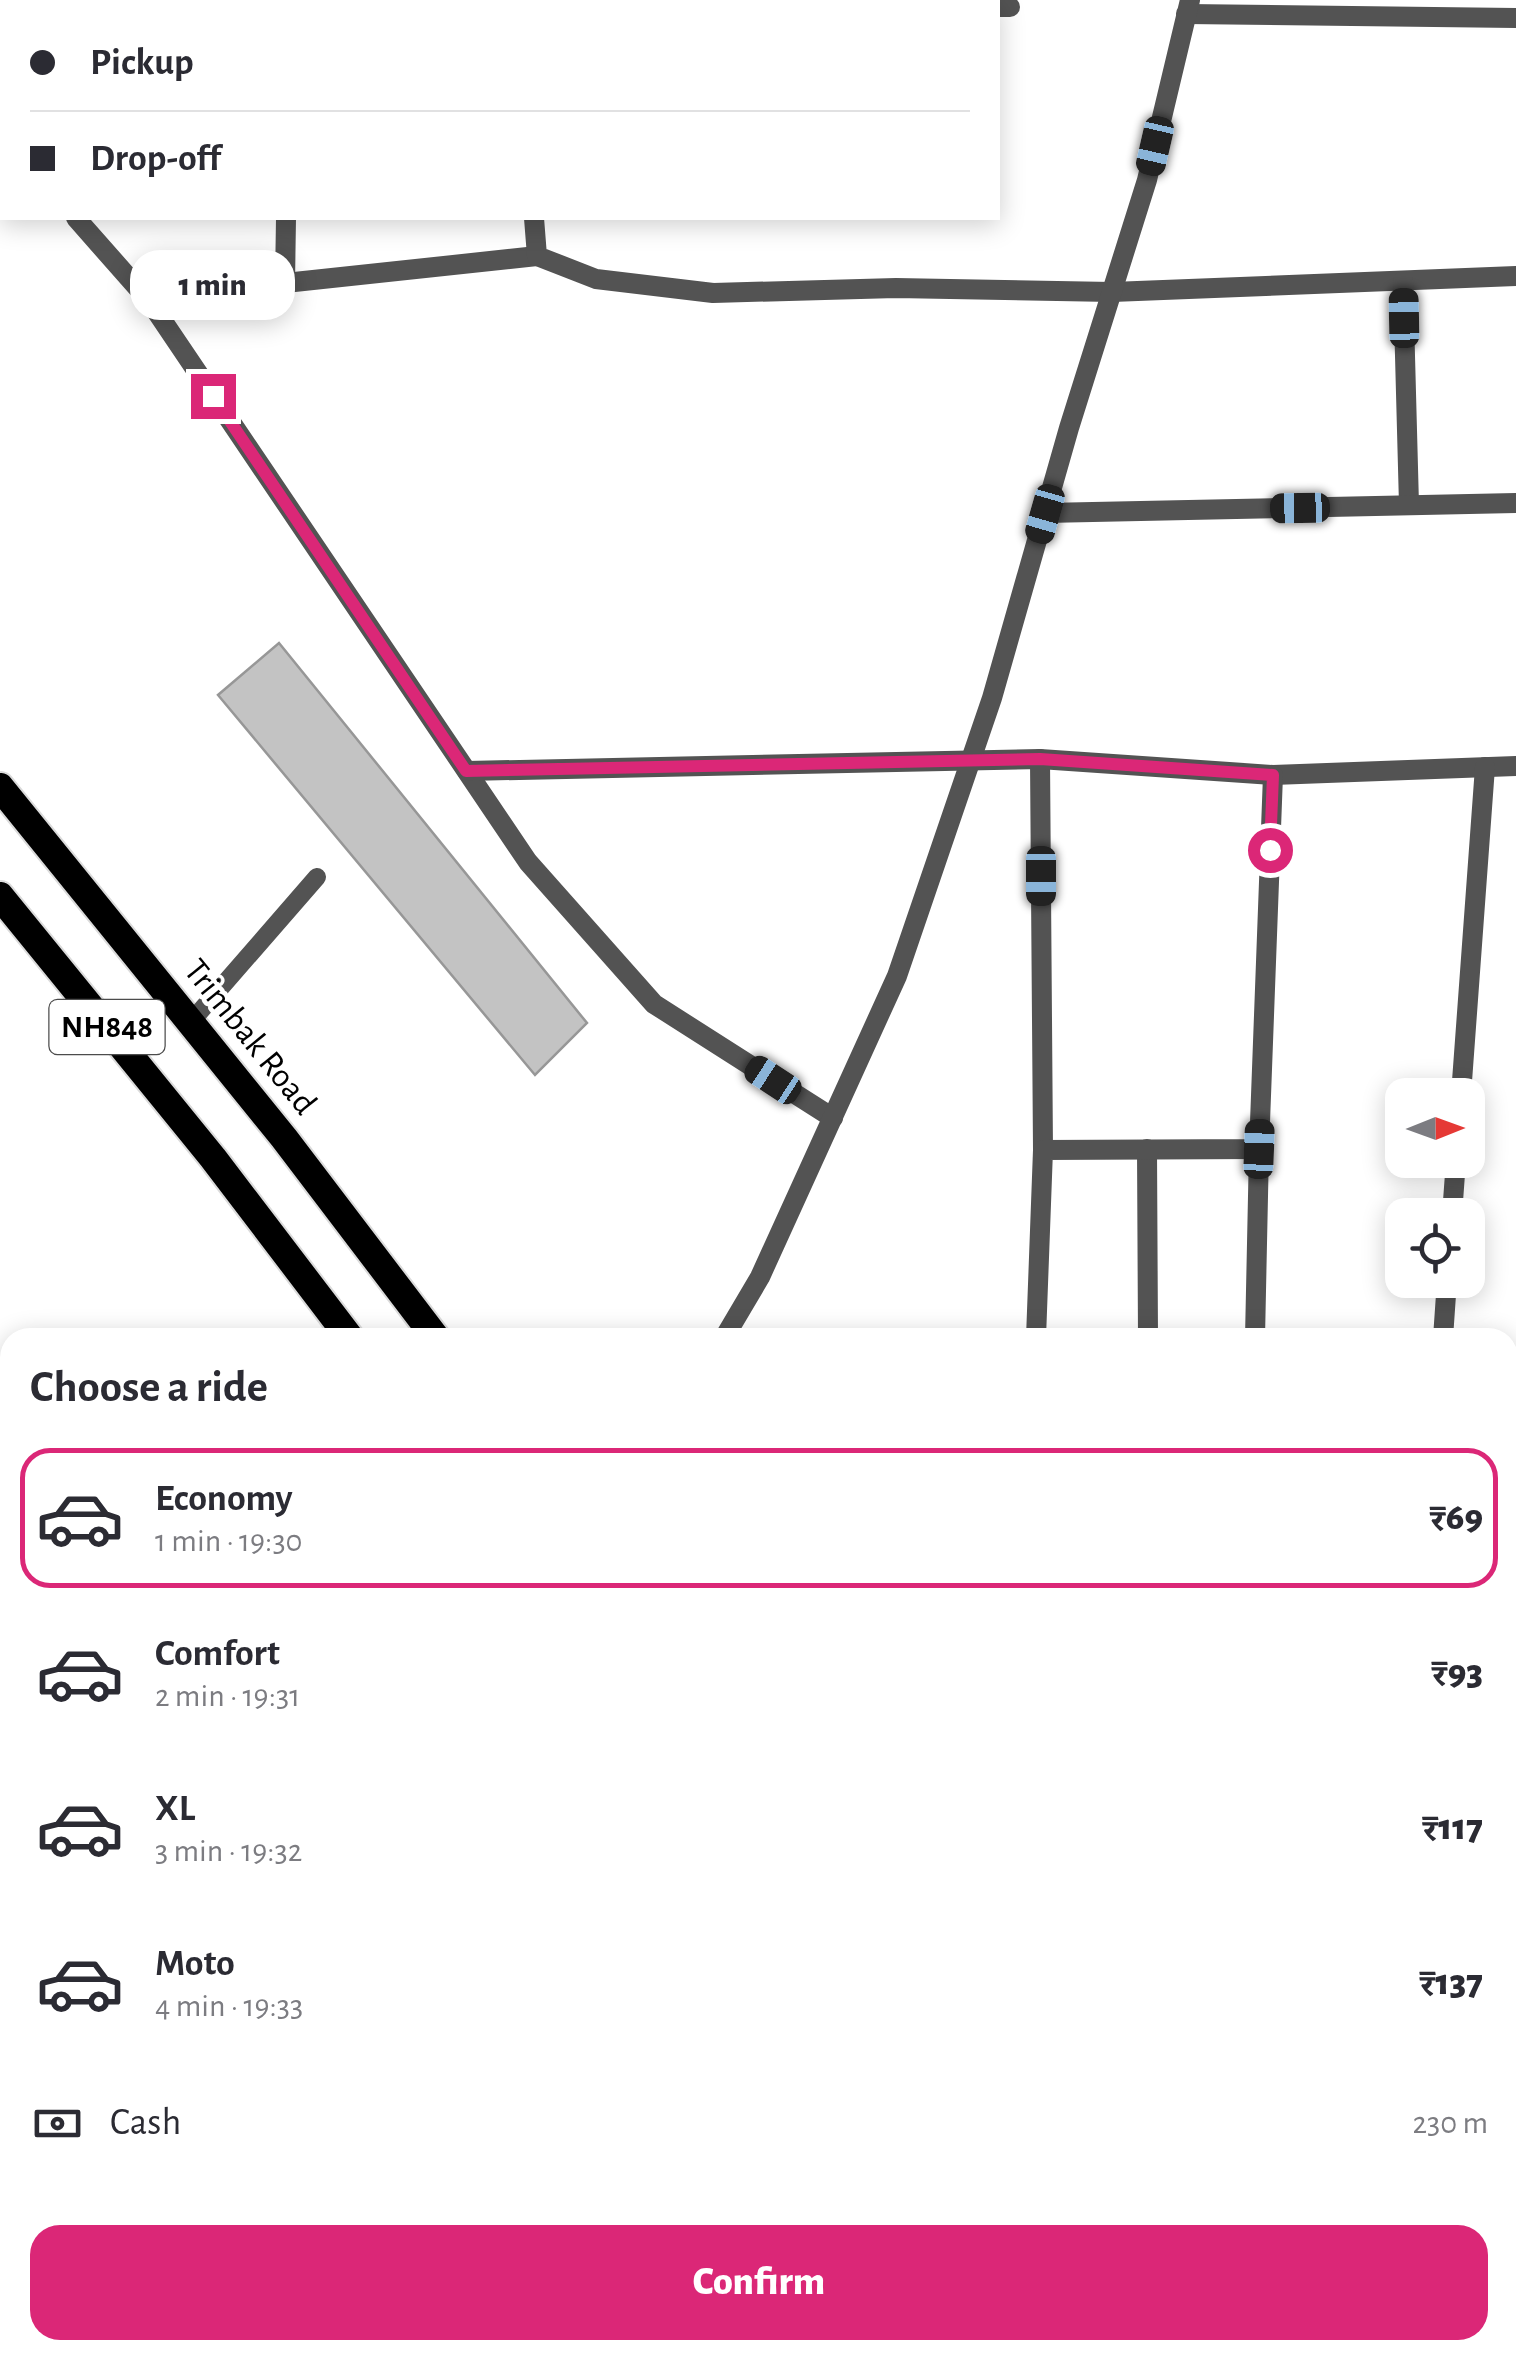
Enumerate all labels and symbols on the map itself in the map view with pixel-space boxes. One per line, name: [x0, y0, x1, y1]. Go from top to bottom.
car: [1134, 113, 1176, 179]
callout: 1 min: [130, 251, 296, 321]
car: [1388, 288, 1420, 348]
route end: [191, 374, 236, 419]
car: [1022, 481, 1068, 547]
car: [1270, 492, 1330, 524]
route start: [1248, 828, 1293, 873]
car: [1026, 846, 1056, 906]
street label: Trimbak Road: [177, 953, 323, 1121]
road number: NH848: [49, 1000, 164, 1054]
car: [740, 1051, 806, 1109]
north arrow: [1385, 1078, 1485, 1178]
car: [1243, 1118, 1275, 1180]

